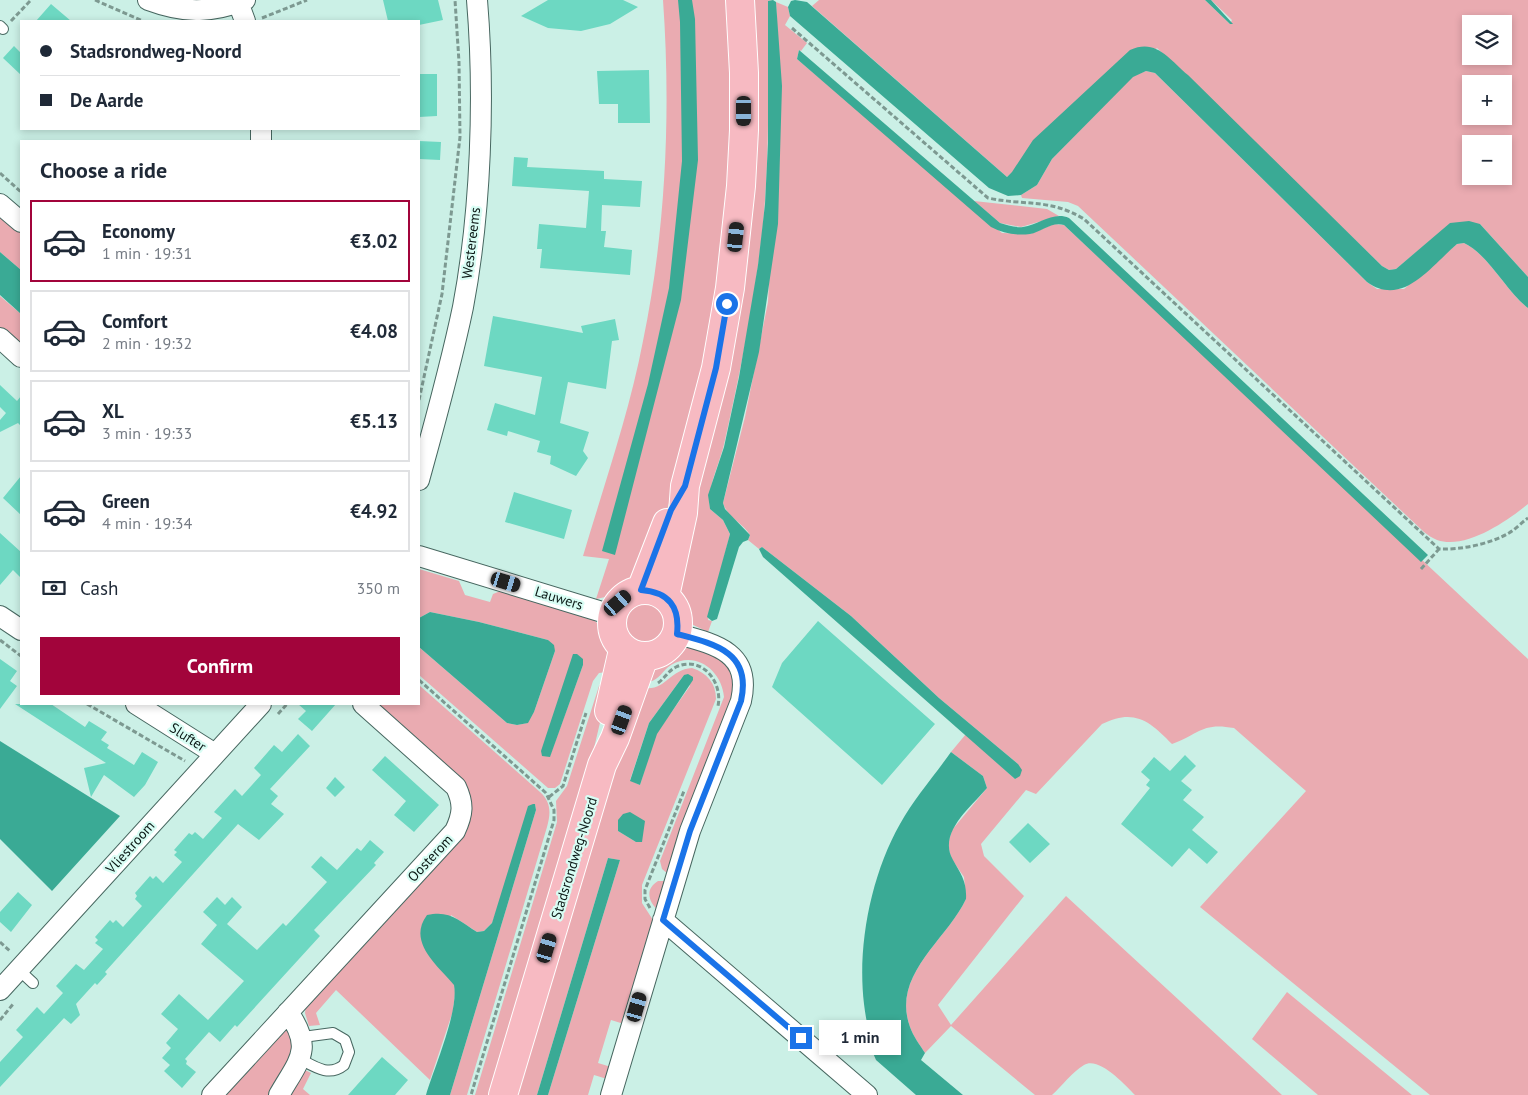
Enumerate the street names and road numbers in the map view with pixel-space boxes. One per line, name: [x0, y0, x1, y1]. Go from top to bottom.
street label: Westereems: [458, 206, 484, 280]
street label: Lauwers: [533, 582, 585, 614]
street label: Slufter: [166, 719, 210, 756]
street label: Stadsrondweg-Noord: [547, 795, 601, 921]
street label: Vliestroom: [101, 817, 158, 878]
street label: Oosterom: [404, 831, 456, 885]

